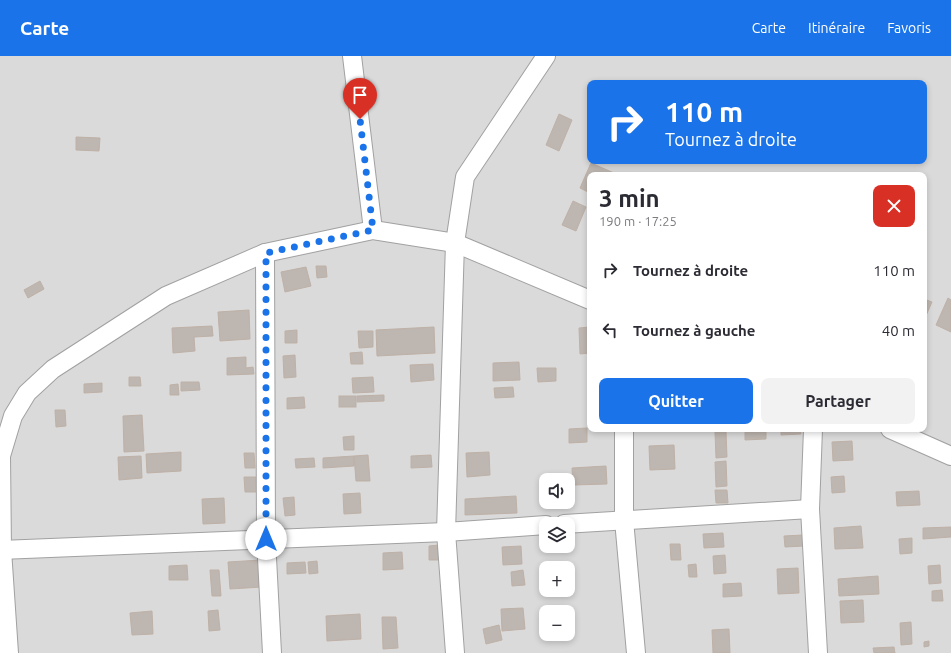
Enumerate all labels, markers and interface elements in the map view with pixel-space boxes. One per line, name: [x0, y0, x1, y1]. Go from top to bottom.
text: Carte: [20, 17, 69, 39]
text: Carte: [752, 20, 786, 36]
text: Itinéraire: [808, 20, 865, 36]
text: Favoris: [887, 20, 931, 36]
pin: [343, 78, 377, 119]
icon: arrive: [349, 84, 371, 106]
icon: right: [599, 96, 651, 148]
text: 110 m: [665, 96, 743, 127]
text: Tournez à droite: [665, 129, 797, 149]
text: 3 min: [599, 185, 660, 212]
button: close: [873, 185, 915, 227]
text: 190 m · 17:25: [599, 214, 677, 228]
icon: right: [599, 259, 621, 281]
text: Tournez à droite: [633, 262, 748, 279]
text: 110 m: [873, 262, 915, 279]
icon: left: [599, 319, 621, 341]
text: Tournez à gauche: [633, 322, 756, 339]
text: 40 m: [882, 322, 915, 339]
button: Quitter: [599, 378, 753, 424]
button: Partager: [761, 378, 915, 424]
map controls: [539, 473, 575, 641]
button: sound: [539, 473, 575, 509]
button: layers: [539, 517, 575, 553]
position arrow: [245, 518, 287, 560]
button: +: [539, 561, 575, 597]
button: −: [539, 605, 575, 641]

